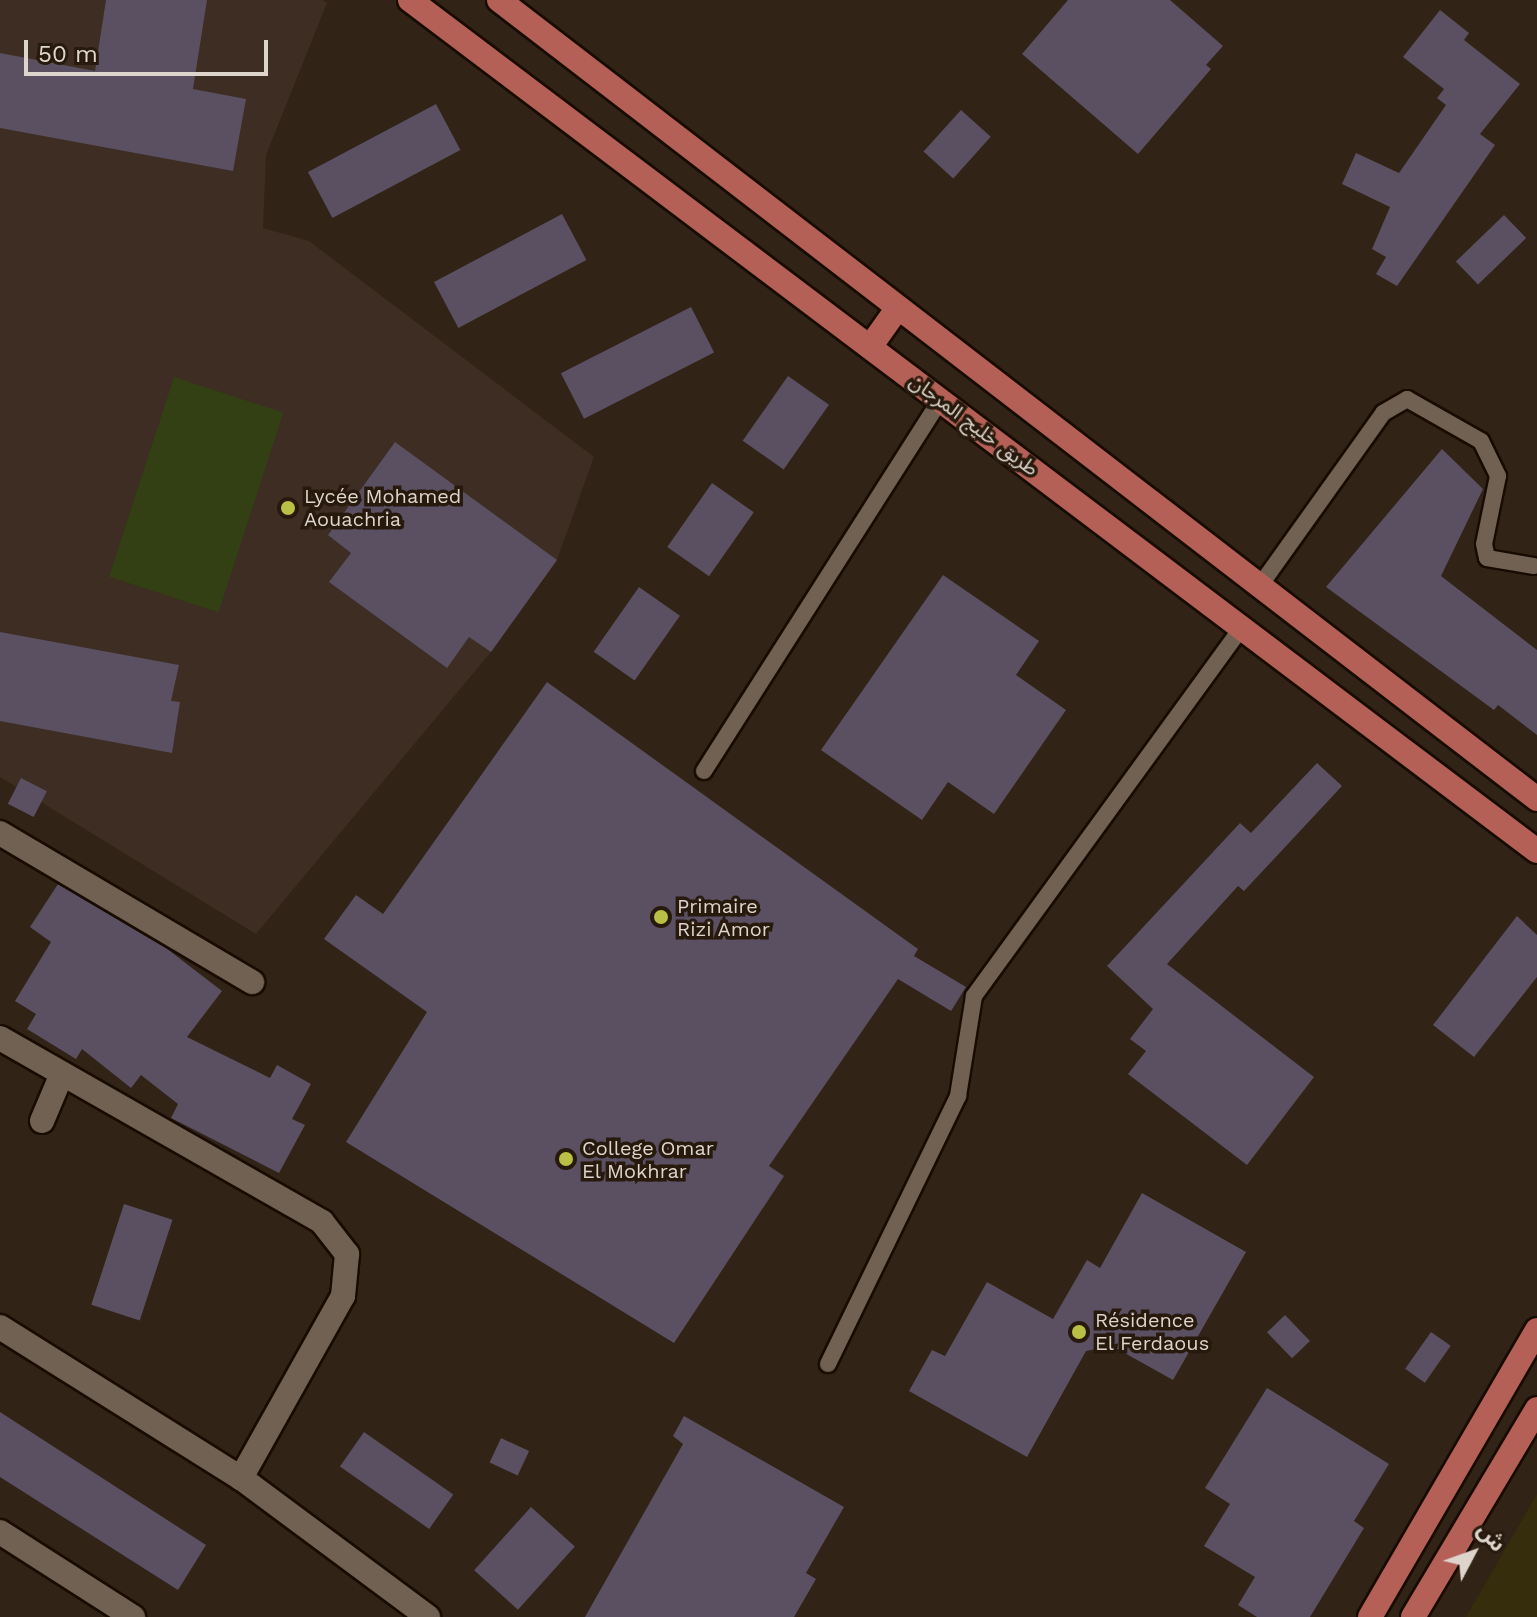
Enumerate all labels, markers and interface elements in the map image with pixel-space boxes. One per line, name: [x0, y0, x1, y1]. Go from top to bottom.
scale bar: [28, 24, 272, 74]
text: 50 m: [38, 40, 98, 68]
street label: طريق خليج المرجان: [905, 369, 1043, 481]
place label: Lycée Mohamed Aouachria: [304, 484, 461, 531]
marker: Lycée Mohamed Aouachria: [279, 499, 297, 517]
place label: Primaire Rizi Amor: [677, 894, 771, 941]
marker: Primaire Rizi Amor: [652, 908, 670, 926]
place label: College Omar El Mokhrar: [582, 1136, 714, 1183]
marker: College Omar El Mokhrar: [557, 1150, 575, 1168]
place label: Résidence El Ferdaous: [1095, 1308, 1210, 1355]
marker: Résidence El Ferdaous: [1070, 1323, 1088, 1341]
north arrow: [1433, 1513, 1513, 1593]
text: ش: [1472, 1517, 1511, 1556]

